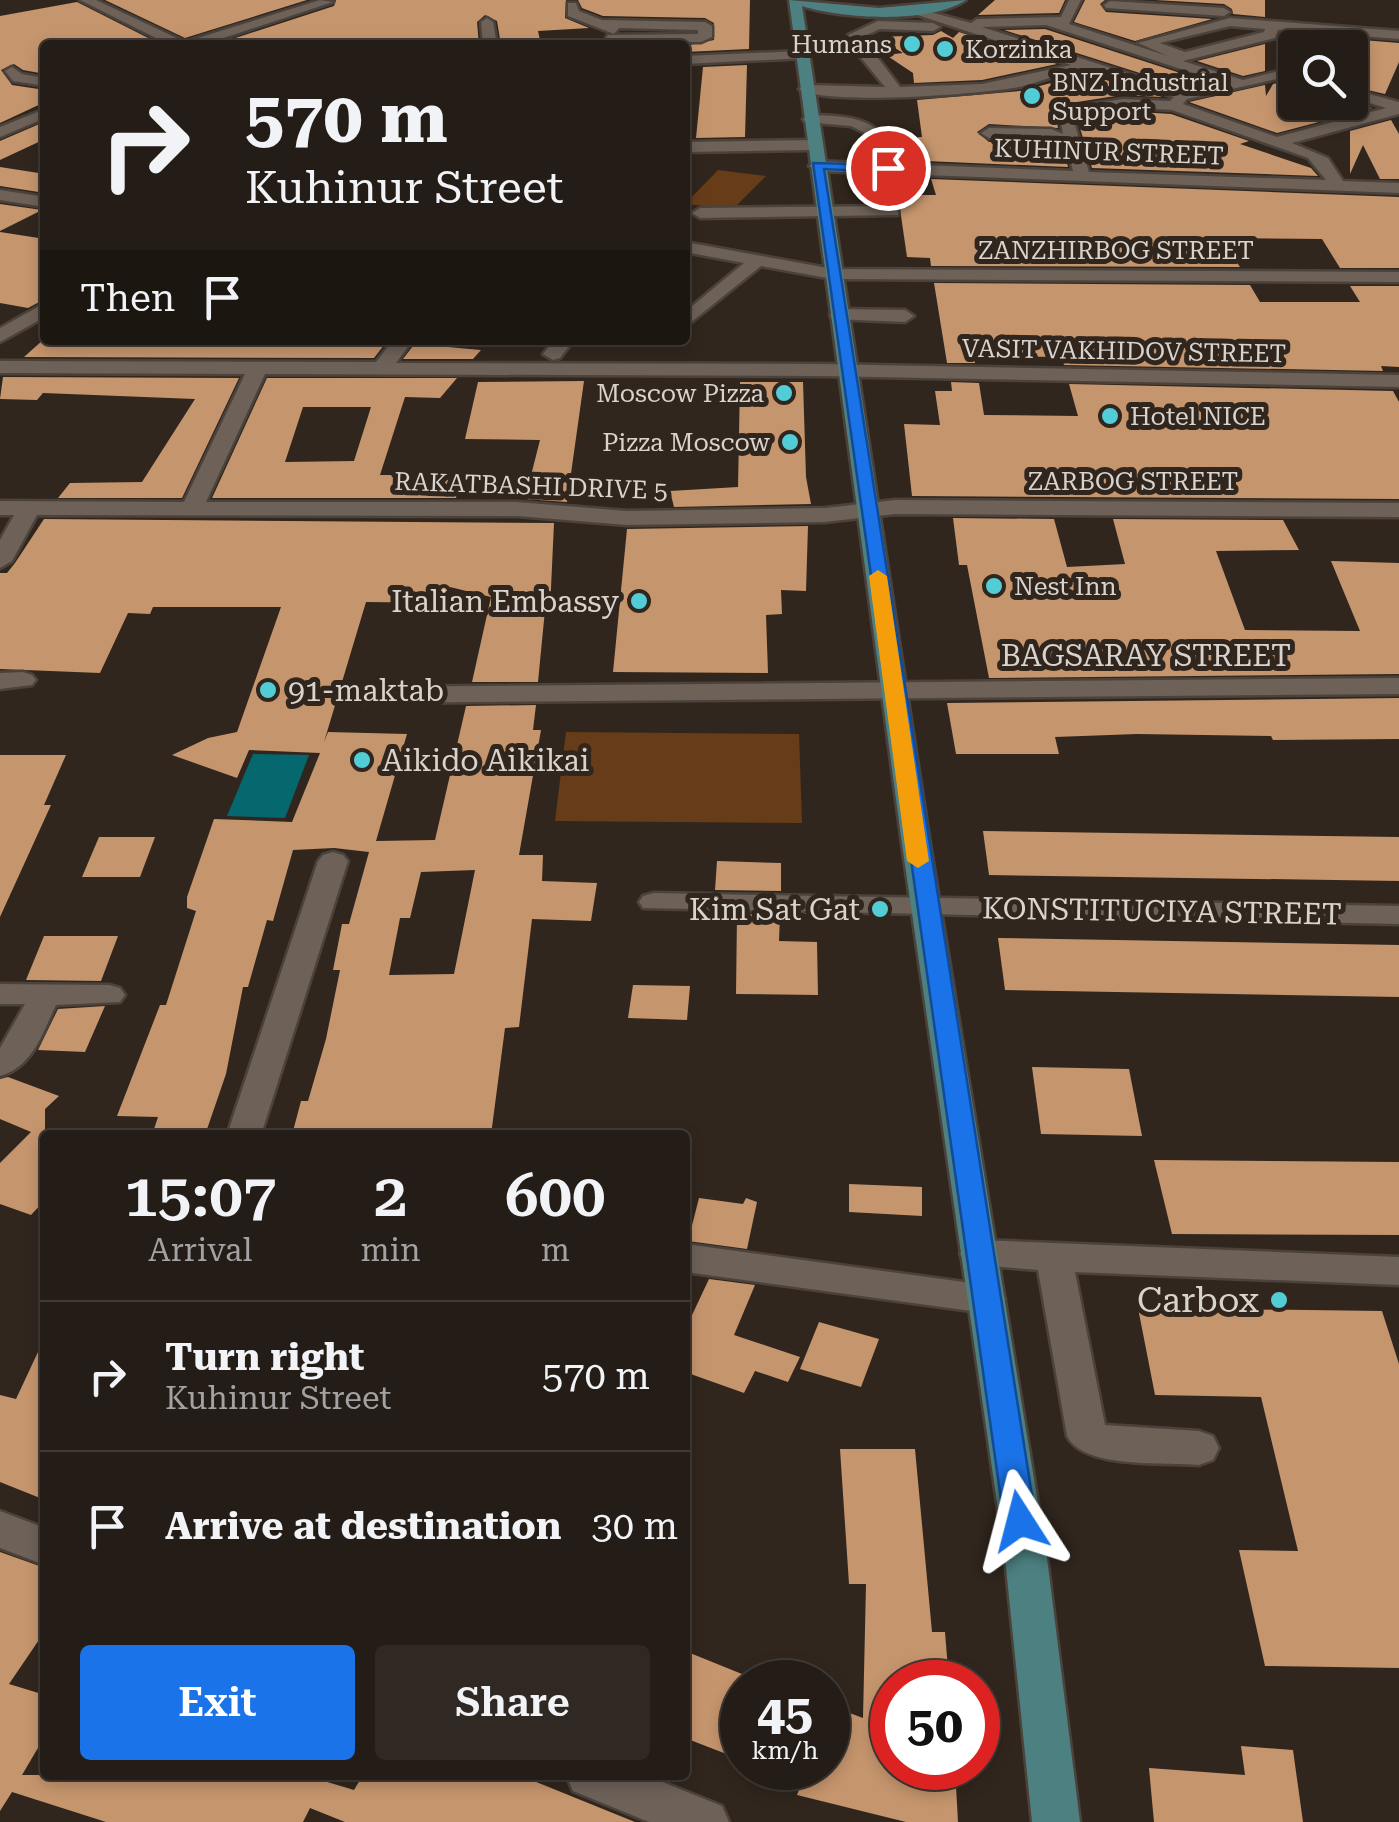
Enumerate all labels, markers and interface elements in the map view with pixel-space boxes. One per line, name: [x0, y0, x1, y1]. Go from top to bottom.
place label: Humans: [791, 30, 892, 59]
map controls: [1278, 30, 1368, 120]
button: search: [1278, 30, 1368, 120]
marker: Humans: [901, 33, 923, 55]
place label: Korzinka: [965, 35, 1073, 64]
marker: Korzinka: [934, 38, 956, 60]
place label: BNZ Industrial Support: [1052, 68, 1229, 126]
text: 570 m: [245, 77, 448, 159]
icon: right: [80, 80, 210, 210]
marker: BNZ Industrial Support: [1021, 85, 1043, 107]
pin: [846, 126, 931, 211]
street label: KUHINUR STREET: [994, 133, 1224, 171]
icon: arrive: [861, 141, 916, 196]
text: Kuhinur Street: [245, 161, 564, 214]
street label: ZANZHIRBOG STREET: [978, 236, 1254, 265]
icon: arrive: [195, 270, 250, 325]
text: Then: [80, 276, 175, 320]
street label: VASIT VAKHIDOV STREET: [962, 334, 1286, 368]
place label: Moscow Pizza: [596, 379, 764, 408]
marker: Moscow Pizza: [773, 382, 795, 404]
place label: Hotel NICE: [1130, 402, 1266, 431]
marker: Hotel NICE: [1099, 405, 1121, 427]
place label: Pizza Moscow: [602, 428, 770, 457]
marker: Pizza Moscow: [779, 431, 801, 453]
street label: RAKATBASHI DRIVE 5: [394, 467, 668, 505]
street label: ZARBOG STREET: [1028, 467, 1238, 496]
place label: Nest Inn: [1014, 572, 1117, 601]
marker: Nest Inn: [983, 575, 1005, 597]
place label: Italian Embassy: [391, 584, 619, 619]
marker: Italian Embassy: [628, 590, 650, 612]
street label: BAGSARАY STREET: [1001, 638, 1291, 673]
place label: 91-maktab: [288, 673, 444, 708]
marker: 91-maktab: [257, 679, 279, 701]
place label: Aikido Aikikai: [382, 743, 589, 778]
marker: Aikido Aikikai: [351, 749, 373, 771]
street label: KONSTITUCIYA STREET: [982, 890, 1342, 932]
place label: Kim Sat Gat: [689, 892, 860, 927]
marker: Kim Sat Gat: [869, 898, 891, 920]
text: 15:07: [124, 1160, 276, 1231]
text: 2: [374, 1160, 407, 1231]
text: 600: [505, 1160, 606, 1231]
text: Arrival: [148, 1231, 252, 1269]
text: min: [361, 1231, 421, 1269]
text: m: [541, 1231, 570, 1269]
place label: Carbox: [1137, 1280, 1259, 1321]
marker: Carbox: [1268, 1289, 1290, 1311]
text: Turn right: [165, 1335, 364, 1379]
icon: right: [80, 1349, 135, 1404]
text: 570 m: [542, 1354, 650, 1398]
text: Kuhinur Street: [165, 1379, 392, 1417]
position arrow: [968, 1469, 1072, 1573]
icon: arrive: [80, 1499, 135, 1554]
text: Arrive at destination: [165, 1504, 561, 1548]
text: 30 m: [591, 1504, 678, 1548]
button: Exit: [80, 1645, 355, 1760]
button: Share: [375, 1645, 650, 1760]
speed limit sign: 50: [870, 1660, 1000, 1790]
text: 45: [757, 1684, 813, 1742]
text: km/h: [752, 1736, 818, 1765]

